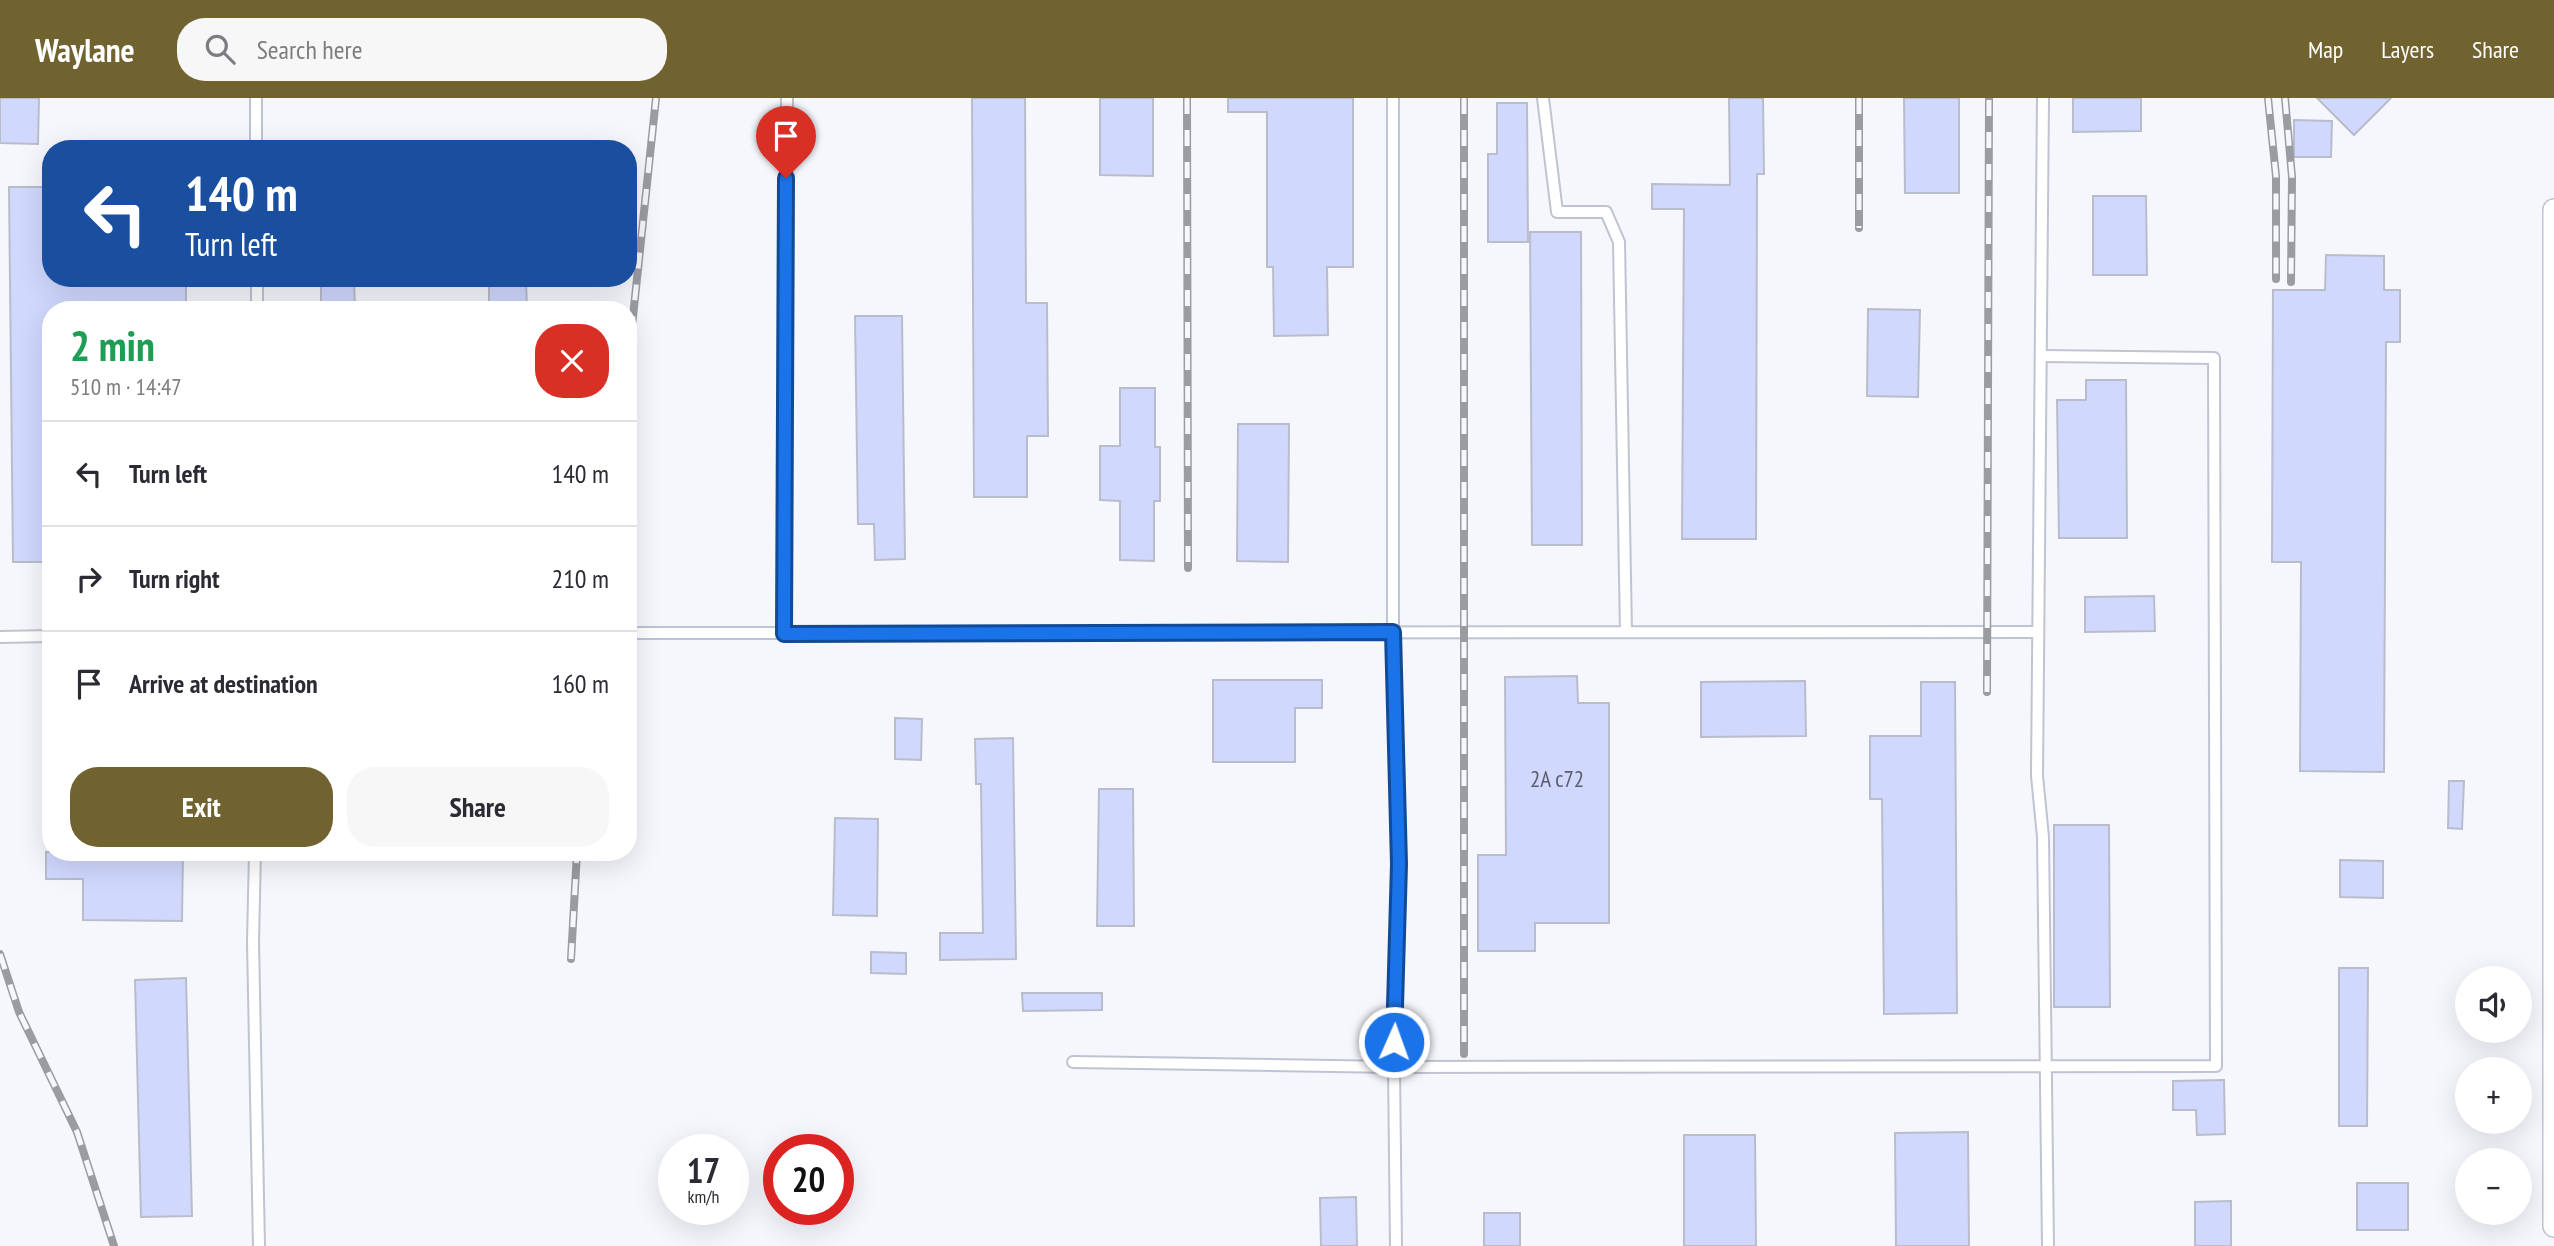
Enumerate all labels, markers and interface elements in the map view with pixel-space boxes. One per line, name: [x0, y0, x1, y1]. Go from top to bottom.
search box: [177, 18, 667, 81]
text: Waylane: [35, 28, 135, 71]
icon: search: [201, 30, 239, 68]
text: Search here: [257, 33, 362, 66]
text: Map: [2308, 34, 2343, 65]
text: Layers: [2381, 34, 2434, 65]
text: Share: [2472, 34, 2519, 65]
pin: [756, 106, 816, 178]
icon: arrive: [767, 117, 805, 155]
text: 140 m: [185, 161, 298, 225]
icon: left: [70, 168, 161, 259]
text: Turn left: [185, 223, 277, 265]
text: 2 min: [70, 318, 155, 373]
button: close: [535, 324, 609, 398]
text: 510 m · 14:47: [70, 372, 182, 401]
icon: left: [70, 455, 108, 493]
text: Turn left: [129, 457, 207, 490]
text: 140 m: [551, 457, 609, 490]
icon: right: [70, 560, 108, 598]
text: Turn right: [129, 562, 220, 595]
text: 210 m: [551, 562, 609, 595]
icon: arrive: [70, 665, 108, 703]
text: Arrive at destination: [129, 667, 318, 700]
text: 160 m: [551, 667, 609, 700]
house number: 2А с72: [1530, 764, 1584, 793]
button: Exit: [70, 767, 333, 847]
button: Share: [347, 767, 609, 847]
map controls: [2455, 966, 2532, 1225]
button: sound: [2455, 966, 2532, 1043]
position arrow: [1357, 1005, 1431, 1079]
button: +: [2455, 1057, 2532, 1134]
speed limit sign: 20: [763, 1134, 854, 1225]
text: 17: [687, 1147, 720, 1193]
button: −: [2455, 1148, 2532, 1225]
text: km/h: [688, 1185, 719, 1208]

